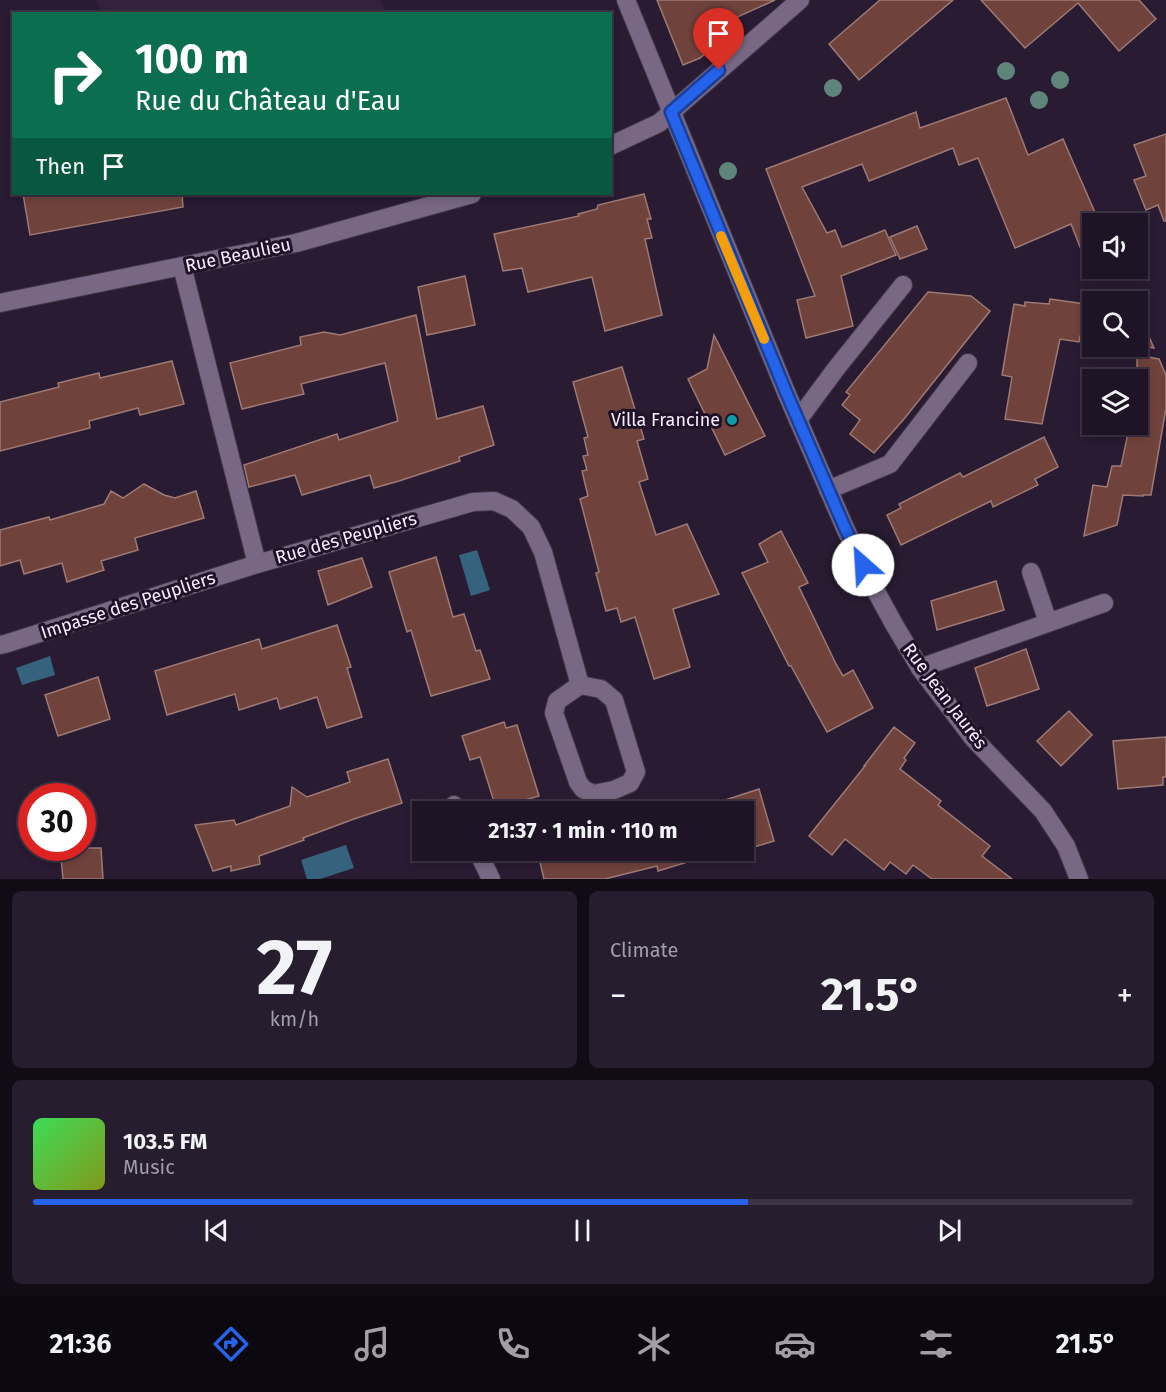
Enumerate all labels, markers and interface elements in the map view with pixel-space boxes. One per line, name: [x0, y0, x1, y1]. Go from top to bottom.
pin: [693, 8, 744, 70]
icon: arrive: [702, 17, 735, 50]
text: 100 m: [135, 34, 249, 84]
icon: right: [36, 36, 114, 114]
text: Rue du Château d'Eau: [135, 85, 401, 117]
icon: arrive: [97, 150, 130, 183]
text: Then: [36, 153, 85, 180]
map controls: [1082, 213, 1148, 435]
button: sound: [1082, 213, 1148, 279]
street label: Rue Beaulieu: [183, 233, 293, 277]
button: search: [1082, 291, 1148, 357]
button: layers: [1082, 369, 1148, 435]
place label: Villa Francine: [611, 409, 720, 431]
marker: Villa Francine: [725, 413, 739, 427]
street label: Rue des Peupliers: [273, 507, 419, 569]
position arrow: [831, 533, 895, 597]
street label: Impasse des Peupliers: [38, 566, 218, 644]
street label: Rue Jean Jaurès: [898, 639, 992, 753]
speed limit sign: 30: [18, 783, 96, 861]
text: 21:37 · 1 min · 110 m: [488, 817, 678, 844]
text: 27: [256, 921, 333, 1015]
text: Climate: [610, 938, 678, 962]
text: 21.5°: [821, 968, 922, 1022]
text: −: [610, 976, 627, 1016]
text: +: [1117, 976, 1133, 1016]
text: km/h: [270, 1007, 319, 1031]
text: 103.5 FM: [123, 1128, 207, 1155]
text: Music: [123, 1155, 175, 1179]
icon: previous: [200, 1214, 233, 1247]
icon: pause: [566, 1214, 599, 1247]
icon: next: [933, 1214, 966, 1247]
icon: directions: [210, 1323, 252, 1365]
icon: music: [351, 1323, 393, 1365]
icon: phone: [492, 1323, 534, 1365]
icon: climate: [633, 1323, 675, 1365]
icon: car: [774, 1323, 816, 1365]
icon: filters: [915, 1323, 957, 1365]
text: 21:36: [49, 1328, 112, 1360]
text: 21.5°: [1056, 1328, 1117, 1360]

